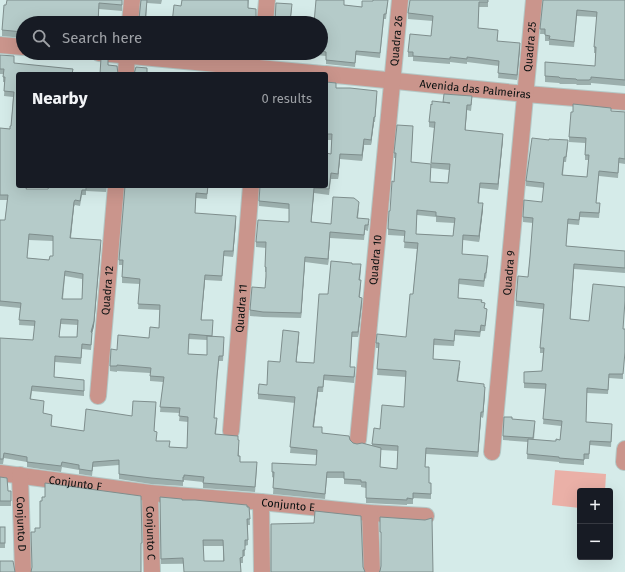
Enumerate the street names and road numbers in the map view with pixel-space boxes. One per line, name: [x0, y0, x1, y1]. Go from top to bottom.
street label: Quadra 26: [387, 15, 405, 67]
street label: Quadra 25: [521, 21, 539, 72]
street label: Avenida das Palmeiras: [419, 77, 531, 101]
street label: Quadra 10: [366, 234, 384, 285]
street label: Quadra 9: [500, 249, 517, 296]
street label: Quadra 12: [98, 265, 116, 316]
street label: Quadra 11: [233, 284, 249, 333]
street label: Conjunto F: [48, 473, 103, 493]
street label: Conjunto D: [14, 496, 29, 552]
street label: Conjunto E: [261, 496, 316, 514]
street label: Conjunto C: [144, 506, 158, 560]

